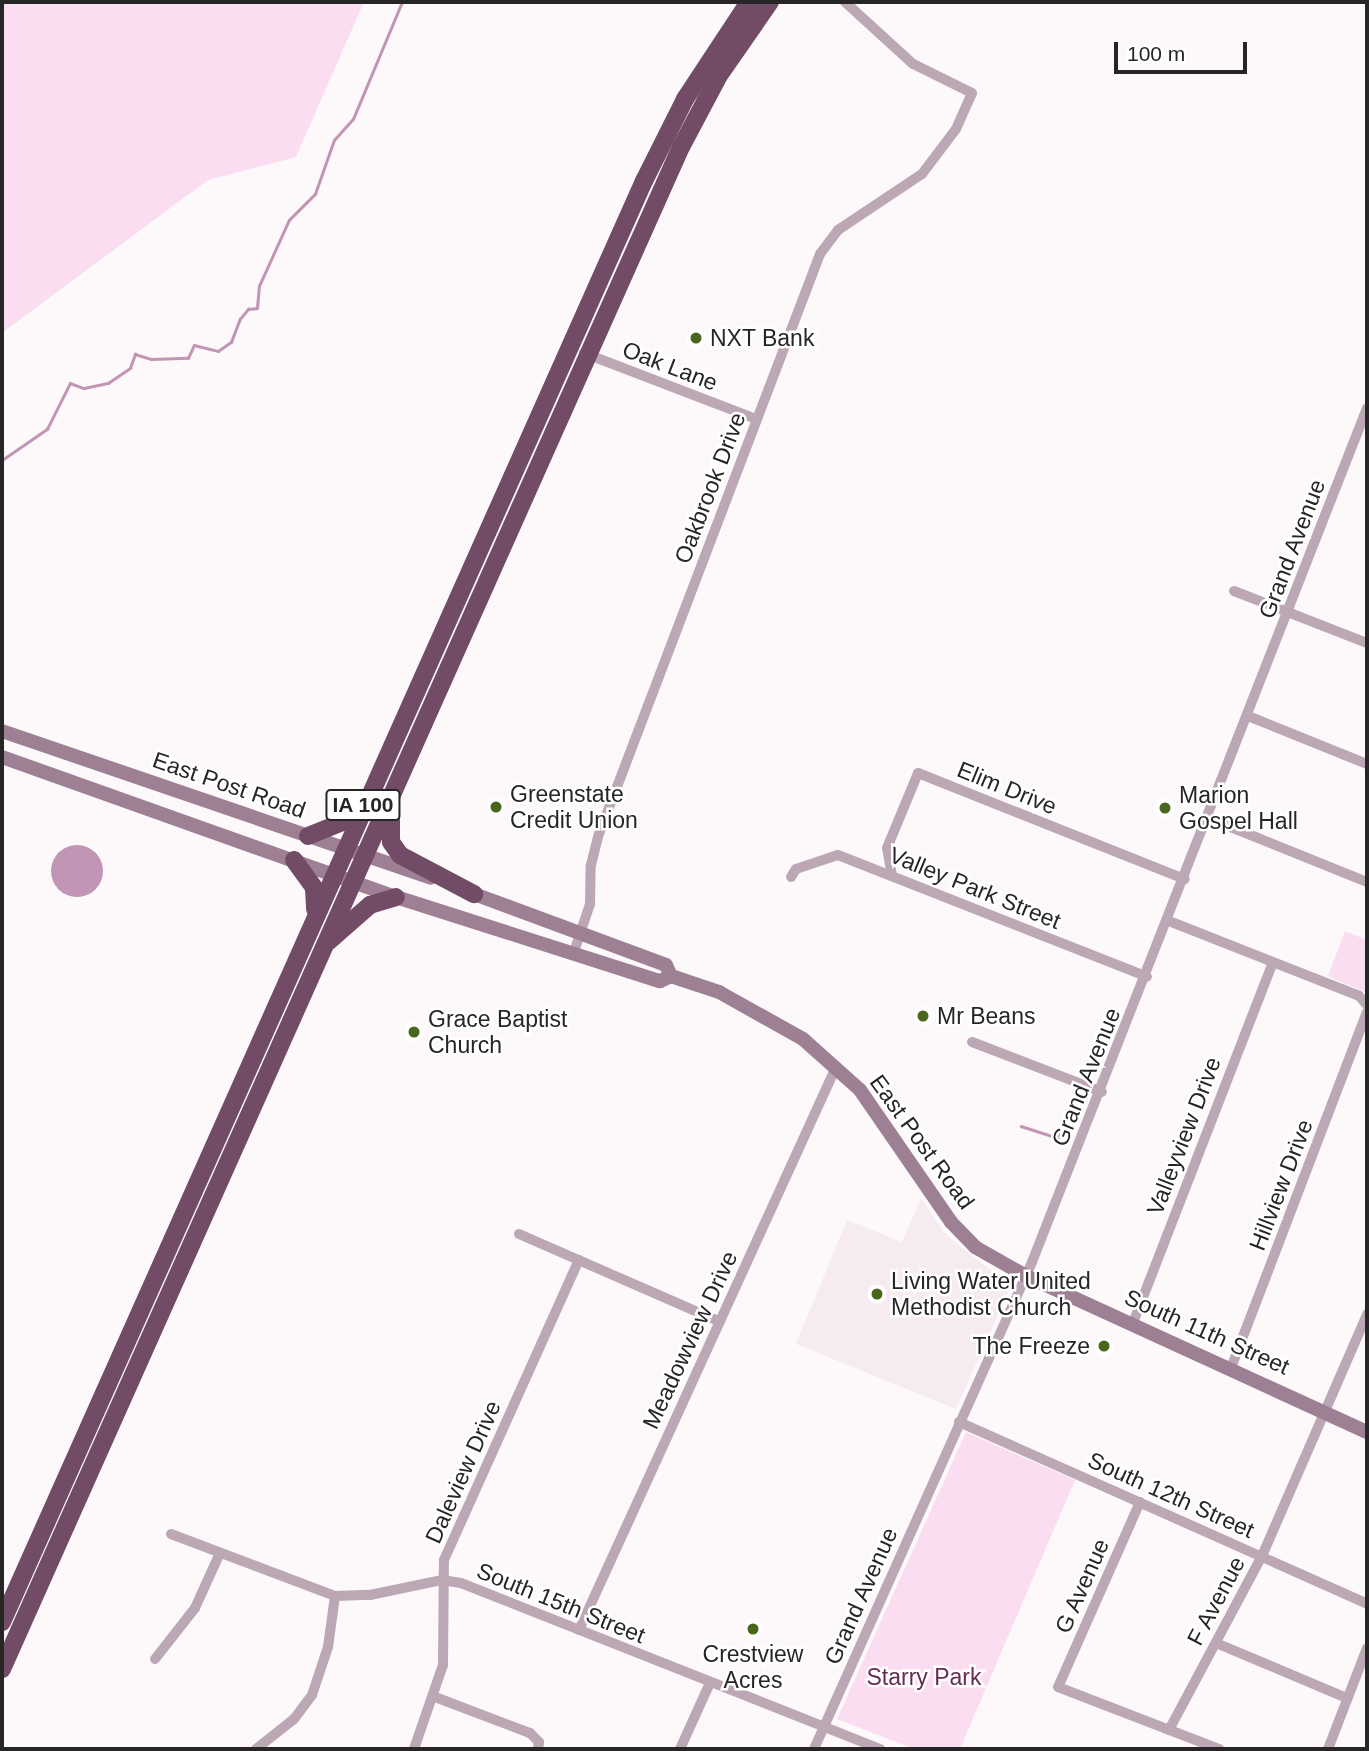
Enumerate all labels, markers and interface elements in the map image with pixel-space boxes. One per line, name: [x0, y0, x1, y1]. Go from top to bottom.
scale bar: [1117, 28, 1250, 72]
text: 100 m: [1127, 42, 1185, 65]
place label: NXT Bank: [710, 324, 815, 352]
marker: NXT Bank: [688, 330, 704, 346]
street label: Oak Lane: [618, 335, 722, 397]
street label: Oakbrook Drive: [668, 408, 752, 568]
street label: Grand Avenue: [1253, 475, 1331, 623]
street label: East Post Road: [149, 746, 309, 824]
street label: Elim Drive: [953, 756, 1061, 820]
place label: Greenstate Credit Union: [510, 780, 638, 834]
place label: Marion Gospel Hall: [1179, 781, 1298, 835]
road number: IA 100: [324, 788, 402, 822]
marker: Greenstate Credit Union: [488, 799, 504, 815]
marker: Marion Gospel Hall: [1157, 800, 1173, 816]
street label: Valley Park Street: [885, 841, 1065, 935]
place label: Mr Beans: [937, 1002, 1035, 1030]
street label: Grand Avenue: [1046, 1003, 1126, 1151]
place label: Grace Baptist Church: [428, 1005, 567, 1059]
marker: Mr Beans: [915, 1008, 931, 1024]
marker: Grace Baptist Church: [406, 1024, 422, 1040]
street label: Valleyview Drive: [1141, 1053, 1227, 1219]
street label: East Post Road: [864, 1069, 980, 1215]
street label: Hillview Drive: [1243, 1116, 1319, 1254]
street label: Meadowview Drive: [637, 1247, 743, 1433]
place label: Living Water United Methodist Church: [891, 1267, 1091, 1321]
street label: South 11th Street: [1120, 1283, 1294, 1381]
marker: Living Water United Methodist Church: [869, 1286, 885, 1302]
place label: The Freeze: [972, 1332, 1090, 1360]
marker: The Freeze: [1096, 1338, 1112, 1354]
street label: Daleview Drive: [419, 1396, 507, 1548]
street label: South 12th Street: [1084, 1446, 1258, 1544]
street label: Grand Avenue: [818, 1523, 904, 1669]
street label: G Avenue: [1049, 1534, 1115, 1638]
street label: F Avenue: [1181, 1551, 1251, 1651]
street label: South 15th Street: [473, 1557, 649, 1649]
marker: Crestview Acres: [745, 1621, 761, 1637]
place label: Crestview Acres: [703, 1640, 803, 1694]
park label: Starry Park: [866, 1663, 982, 1691]

